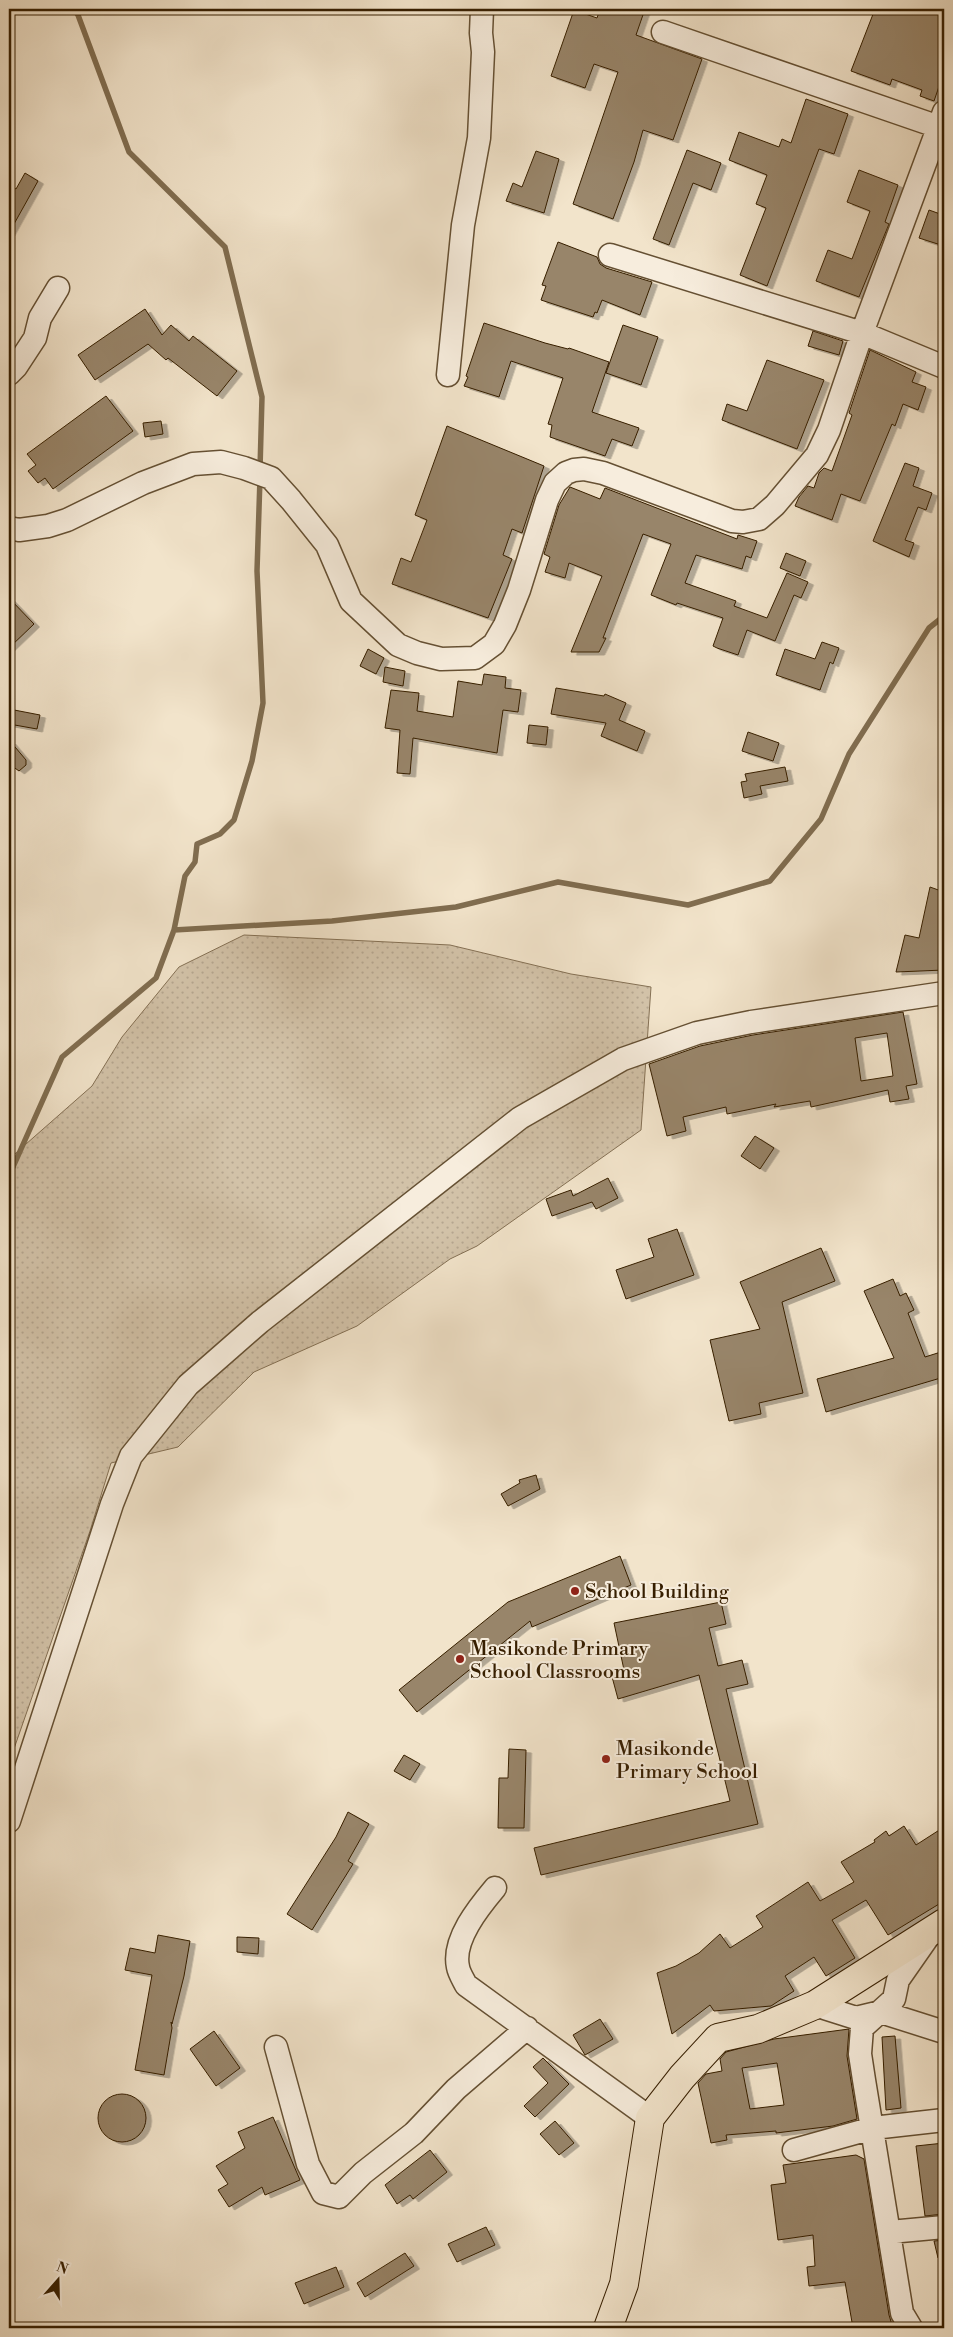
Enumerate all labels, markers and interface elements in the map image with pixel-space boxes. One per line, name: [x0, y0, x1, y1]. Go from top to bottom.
place label: School Building: [585, 1580, 730, 1605]
marker: School Building: [569, 1585, 581, 1597]
place label: Masikonde Primary School Classrooms: [470, 1637, 648, 1685]
marker: Masikonde Primary School Classrooms: [454, 1653, 466, 1665]
place label: Masikonde Primary School: [616, 1737, 758, 1785]
marker: Masikonde Primary School: [600, 1753, 612, 1765]
north arrow: [32, 2254, 82, 2304]
text: N: [54, 2258, 70, 2279]

